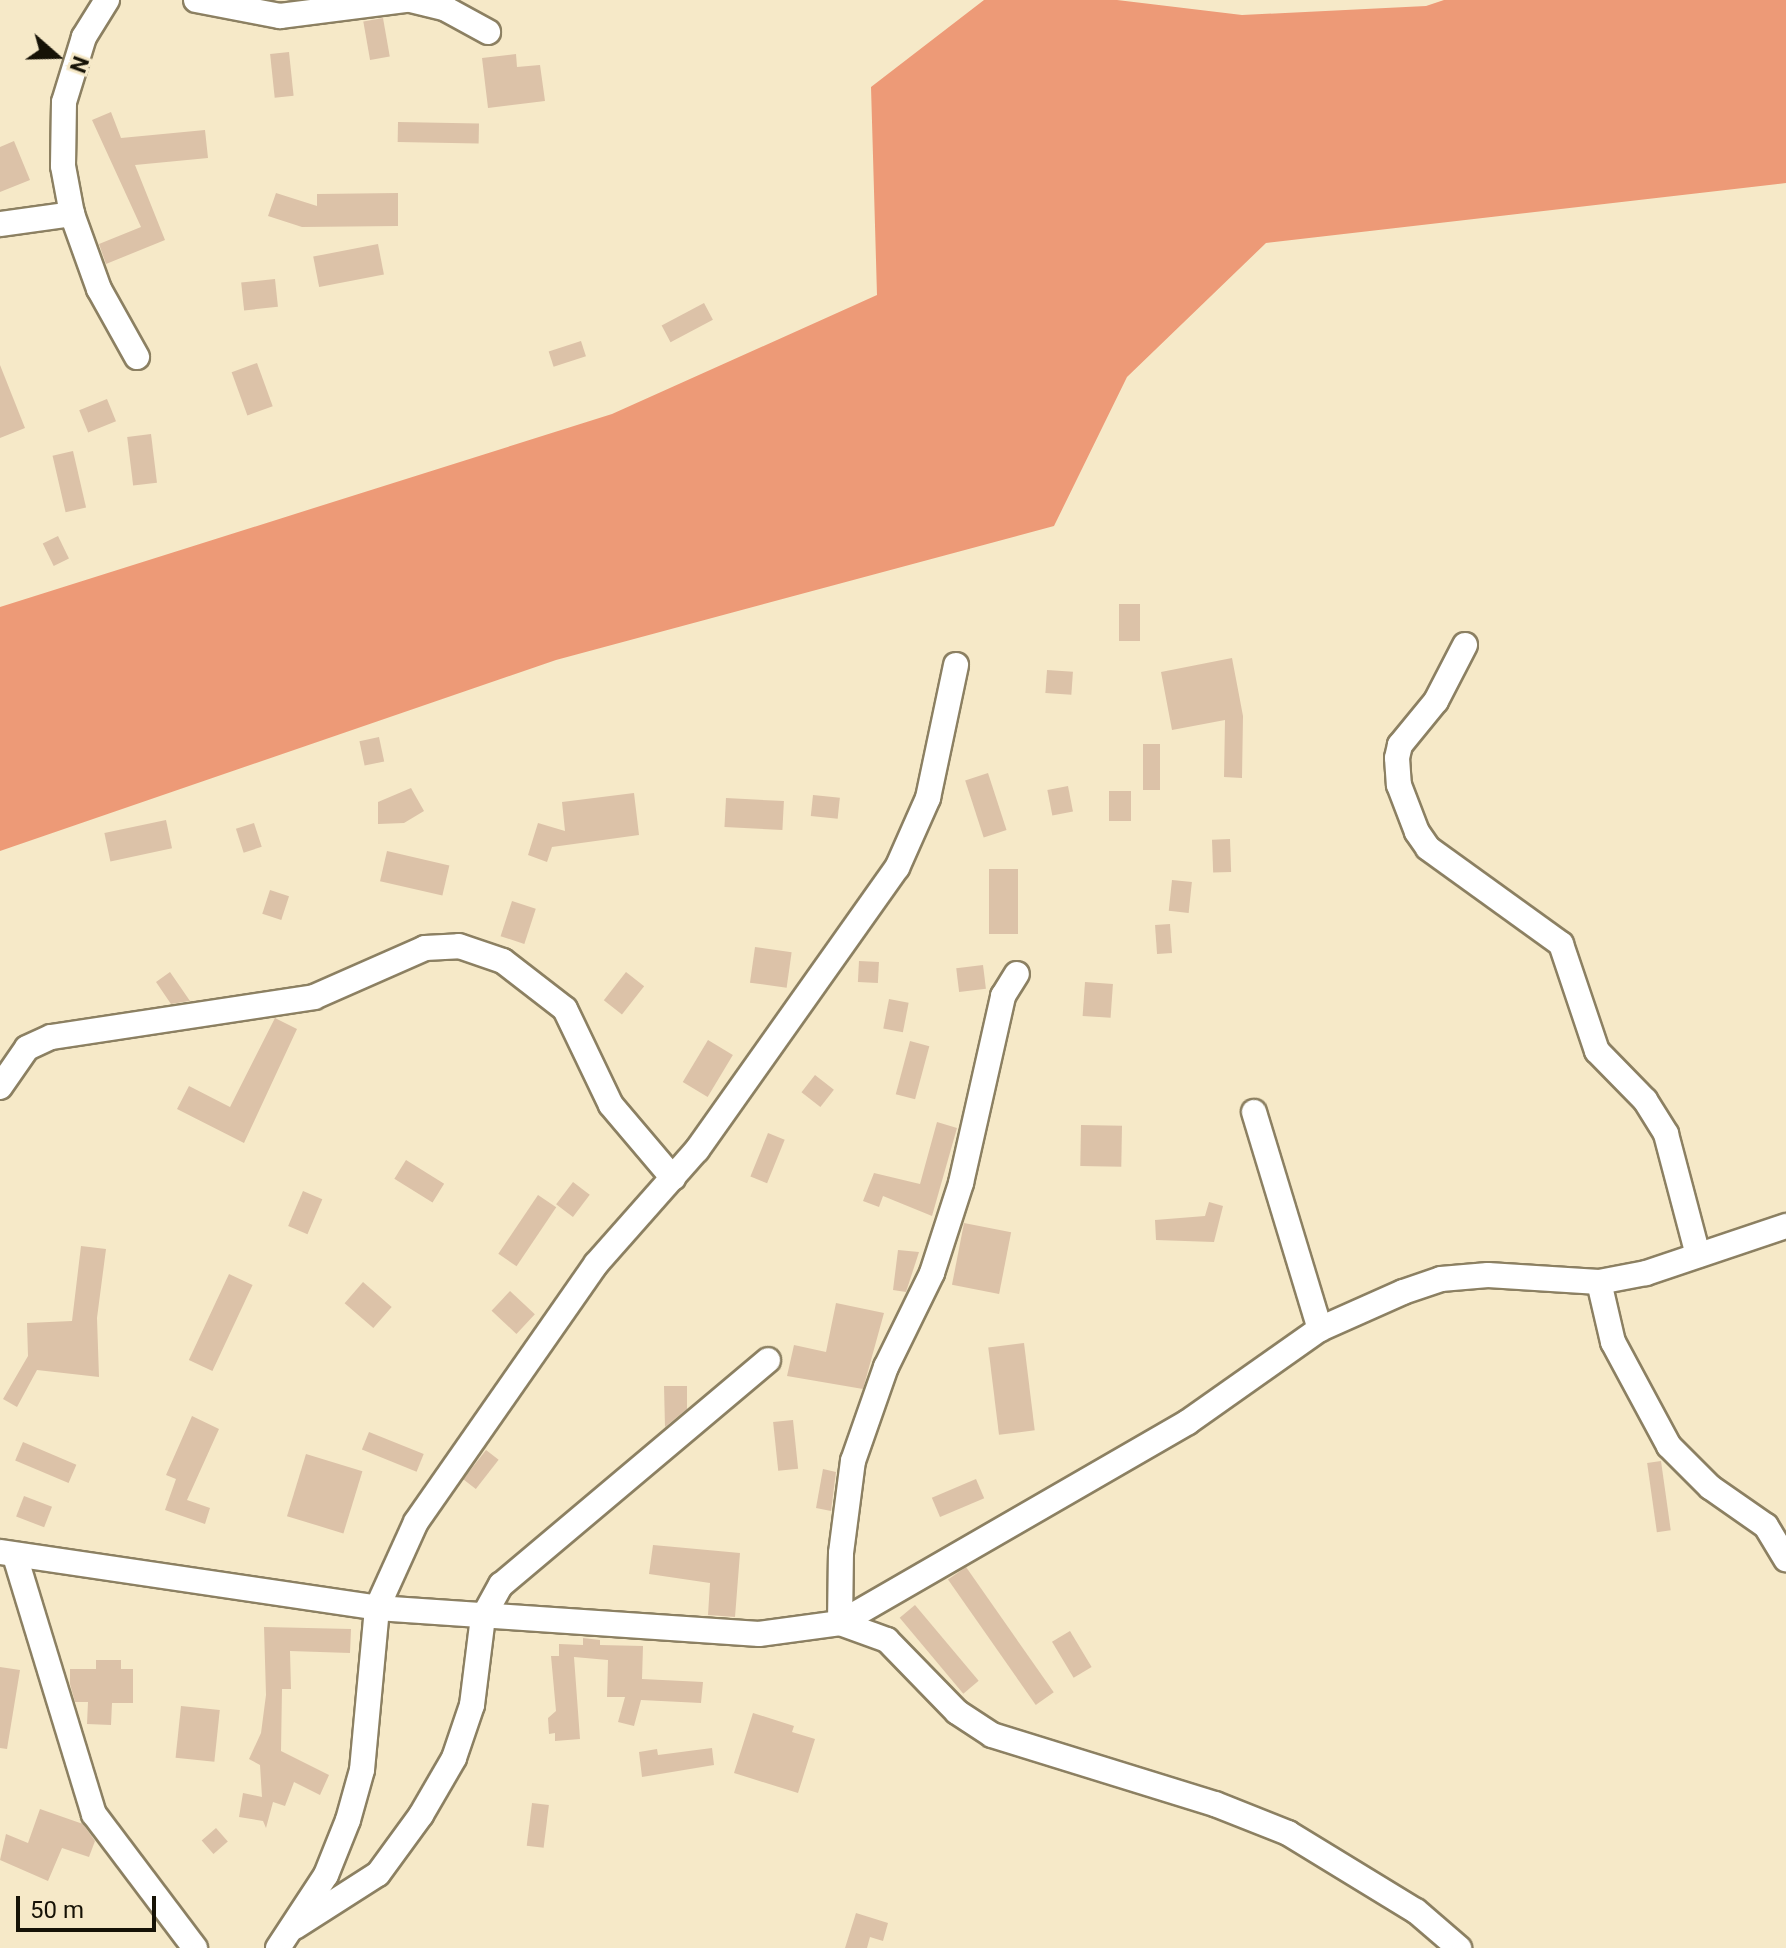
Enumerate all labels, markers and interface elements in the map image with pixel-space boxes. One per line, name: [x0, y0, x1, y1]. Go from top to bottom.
north arrow: [16, 16, 96, 96]
text: N: [65, 53, 93, 76]
scale bar: [20, 1880, 160, 1930]
text: 50 m: [30, 1896, 84, 1924]

